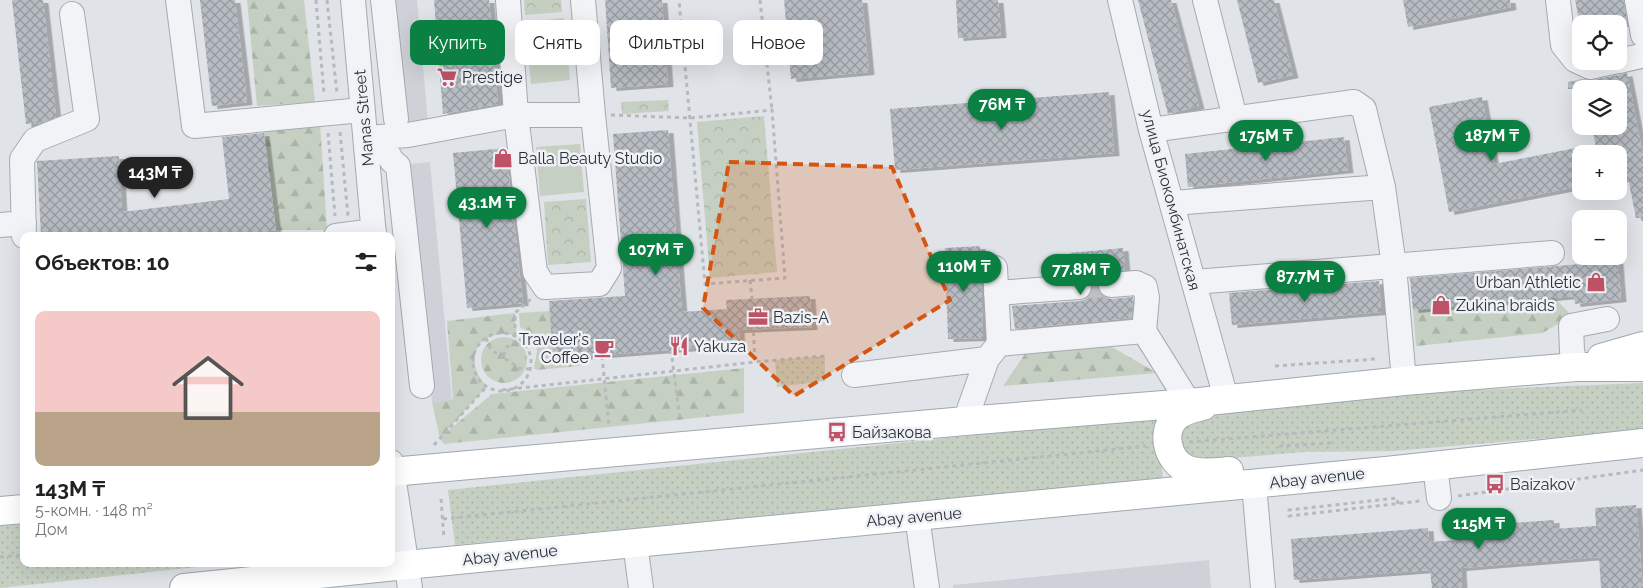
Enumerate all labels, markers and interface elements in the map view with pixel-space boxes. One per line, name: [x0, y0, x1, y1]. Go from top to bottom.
map controls: [1572, 15, 1627, 265]
button: locate: [1572, 15, 1627, 70]
chip: Купить: [410, 20, 505, 65]
chip: Снять: [515, 20, 600, 65]
chip: Фильтры: [610, 20, 723, 65]
chip: Новое: [733, 20, 823, 65]
supermarket icon: Prestige: [436, 66, 458, 88]
street label: Manas Street: [350, 68, 378, 167]
place label: Prestige: [462, 68, 523, 87]
button: layers: [1572, 80, 1627, 135]
pin: 76M ₸: [967, 88, 1037, 131]
text: 76M ₸: [979, 95, 1025, 114]
street label: улица Биокомбинатская: [1138, 108, 1204, 292]
pin: 175M ₸: [1225, 120, 1307, 162]
pin: 187M ₸: [1451, 120, 1533, 162]
text: 175M ₸: [1239, 126, 1293, 145]
text: 187M ₸: [1465, 126, 1519, 145]
button: +: [1572, 145, 1627, 200]
shop icon: Balla Beauty Studio: [492, 147, 514, 169]
place label: Balla Beauty Studio: [518, 149, 662, 168]
pin: 143M ₸: [114, 156, 196, 199]
text: 143M ₸: [128, 163, 182, 182]
pin: 43.1M ₸: [441, 186, 533, 229]
text: 43.1M ₸: [458, 193, 516, 212]
button: −: [1572, 210, 1627, 265]
pin: 107M ₸: [615, 234, 697, 276]
text: 107M ₸: [629, 240, 683, 259]
icon: filters: [352, 248, 380, 276]
text: Объектов: 10: [35, 250, 170, 275]
pin: 110M ₸: [923, 250, 1005, 293]
pin: 77.8M ₸: [1035, 254, 1127, 296]
text: 110M ₸: [937, 257, 991, 276]
text: 77.8M ₸: [1052, 260, 1110, 279]
pin: 87.7M ₸: [1259, 260, 1351, 303]
text: 87.7M ₸: [1276, 267, 1334, 286]
shop icon: Urban Athletic: [1585, 271, 1607, 293]
place label: Urban Athletic: [1475, 273, 1581, 292]
shop icon: Zukina braids: [1430, 294, 1452, 316]
place label: Zukina braids: [1456, 296, 1555, 315]
office icon: Bazis-A: [747, 306, 769, 328]
place label: Bazis-A: [773, 308, 829, 327]
place label: Traveler's Coffee: [519, 330, 589, 367]
restaurant icon: Yakuza: [668, 335, 690, 357]
cafe icon: Traveler's Coffee: [593, 337, 615, 359]
place label: Yakuza: [694, 337, 746, 356]
icon: home: [163, 343, 253, 433]
bus stop icon: Байзакова: [826, 421, 848, 443]
place label: Байзакова: [852, 423, 931, 442]
street label: Abay avenue: [1268, 464, 1366, 492]
bus stop icon: Baizakov: [1484, 473, 1506, 495]
place label: Baizakov: [1510, 475, 1576, 494]
text: 143M ₸: [35, 476, 105, 501]
text: 5-комн. · 148 m²: [35, 501, 153, 520]
street label: Abay avenue: [865, 503, 963, 531]
pin: 115M ₸: [1438, 508, 1520, 550]
text: 115M ₸: [1453, 514, 1505, 533]
text: Дом: [35, 520, 68, 539]
street label: Abay avenue: [461, 541, 559, 569]

